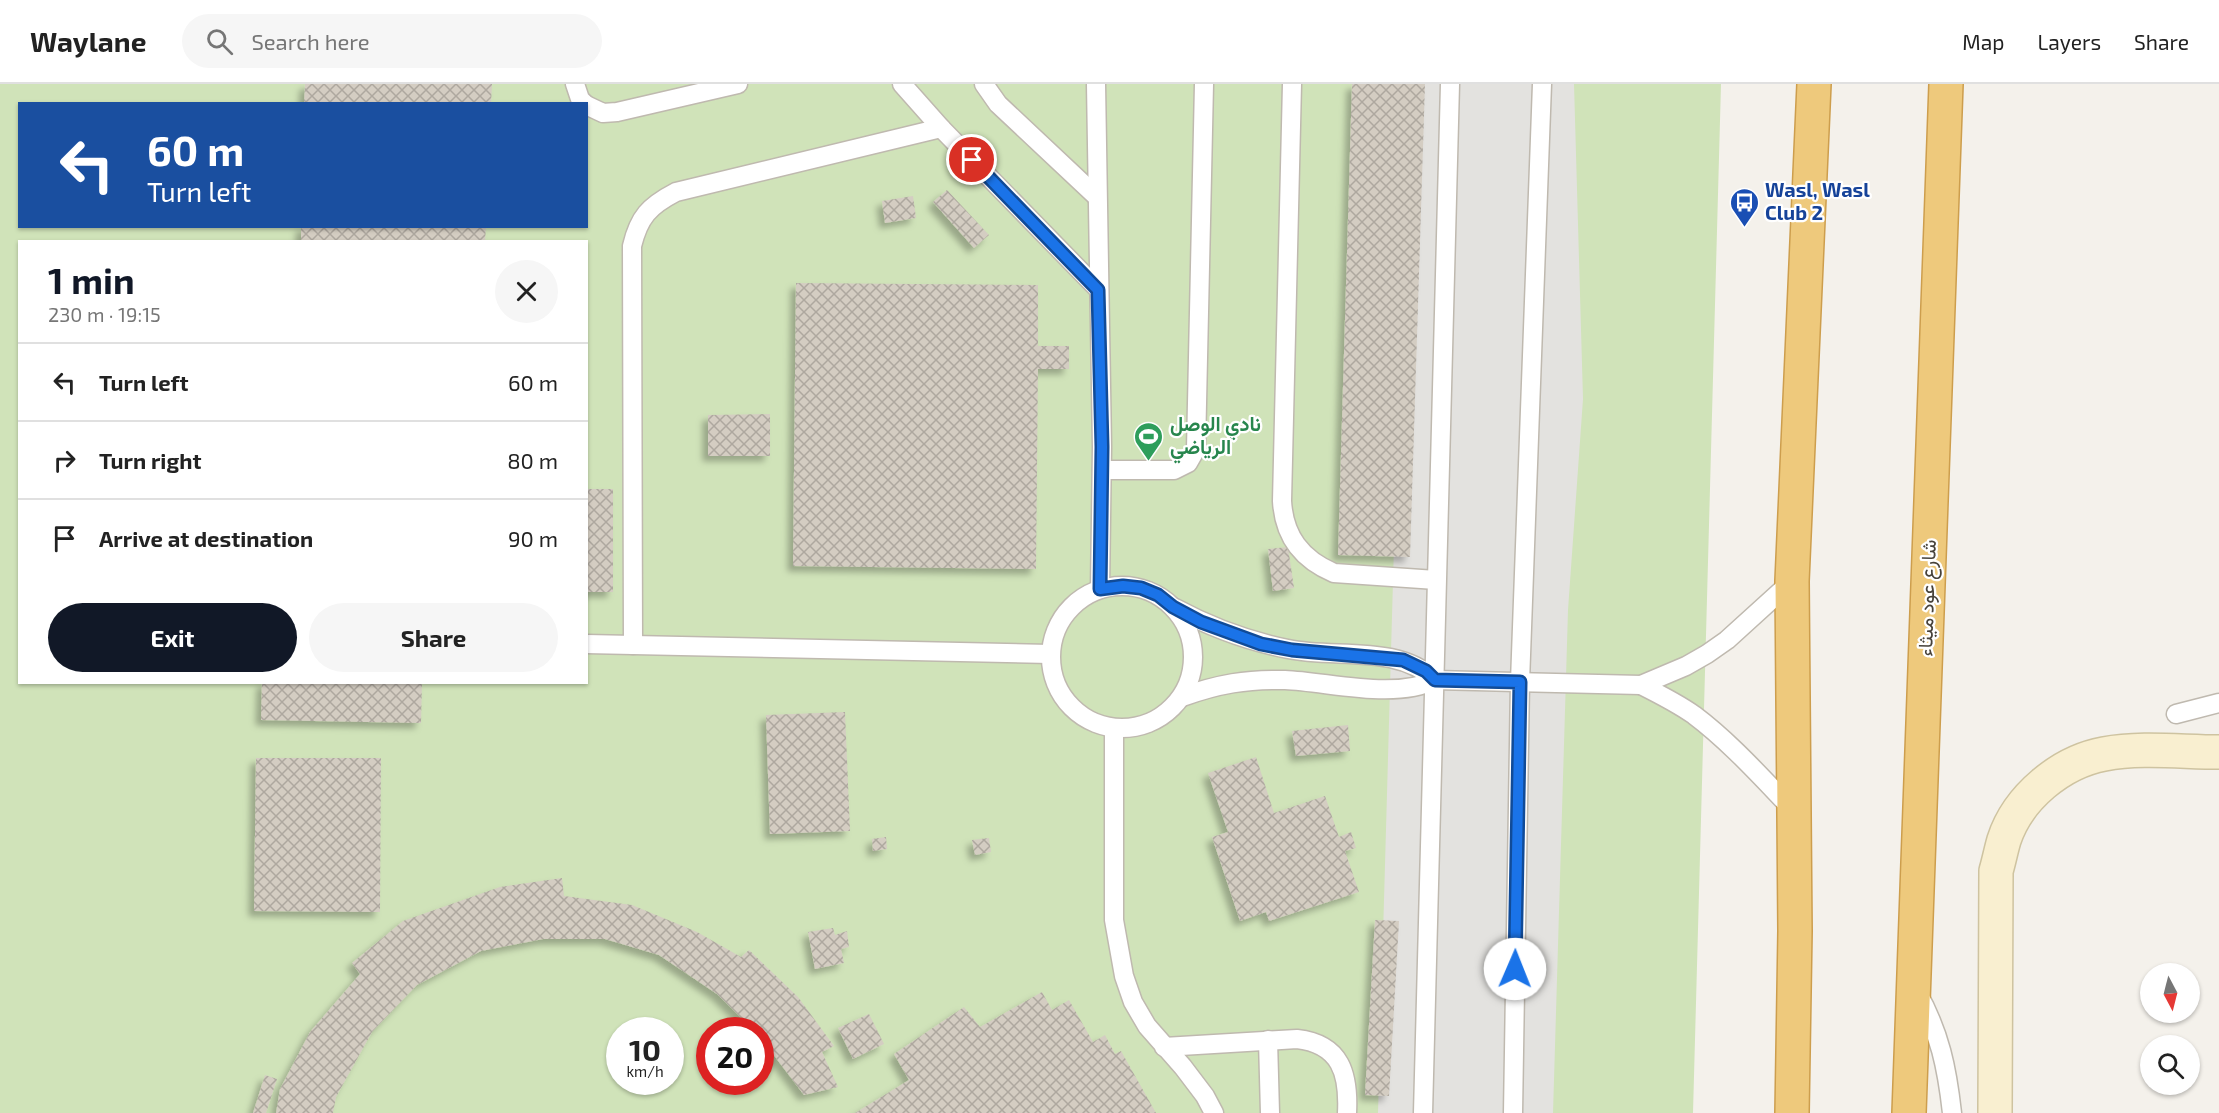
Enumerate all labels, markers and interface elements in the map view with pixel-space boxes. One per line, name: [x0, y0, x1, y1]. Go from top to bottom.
search box: [182, 14, 602, 68]
text: Waylane: [30, 24, 146, 58]
icon: search: [203, 25, 236, 58]
text: Search here: [251, 28, 370, 54]
text: Map: [1962, 29, 2004, 54]
text: Layers: [2037, 29, 2101, 54]
text: Share: [2134, 29, 2189, 54]
text: 60 m: [147, 124, 244, 174]
icon: left: [48, 126, 126, 204]
pin: [946, 134, 997, 185]
icon: arrive: [955, 143, 988, 176]
text: Turn left: [147, 175, 251, 207]
place label: Wasl, Wasl Club 2: [1765, 177, 1870, 224]
bus stop icon: Wasl, Wasl Club 2: [1728, 186, 1760, 228]
text: 1 min: [48, 258, 135, 301]
button: close: [495, 260, 558, 323]
text: 230 m · 19:15: [48, 302, 161, 326]
icon: left: [48, 366, 81, 399]
text: Turn left: [99, 369, 188, 395]
text: 60 m: [508, 369, 558, 395]
place label: نادي الوصل الرياضي: [1170, 411, 1261, 464]
sports icon: نادي الوصل الرياضي: [1133, 420, 1165, 462]
icon: right: [48, 444, 81, 477]
text: Turn right: [99, 447, 201, 473]
text: 80 m: [507, 447, 558, 473]
icon: arrive: [48, 522, 81, 555]
text: Arrive at destination: [99, 525, 313, 551]
text: 90 m: [508, 525, 558, 551]
street label: شارع عود ميثاء: [1912, 539, 1943, 657]
button: Exit: [48, 603, 297, 672]
button: Share: [309, 603, 558, 672]
position arrow: [1483, 937, 1547, 1001]
north arrow: [2140, 963, 2200, 1023]
map controls: [2140, 963, 2200, 1095]
speed limit sign: 20: [696, 1017, 774, 1095]
text: 10: [629, 1031, 661, 1067]
button: search: [2140, 1035, 2200, 1095]
text: km/h: [626, 1062, 664, 1080]

